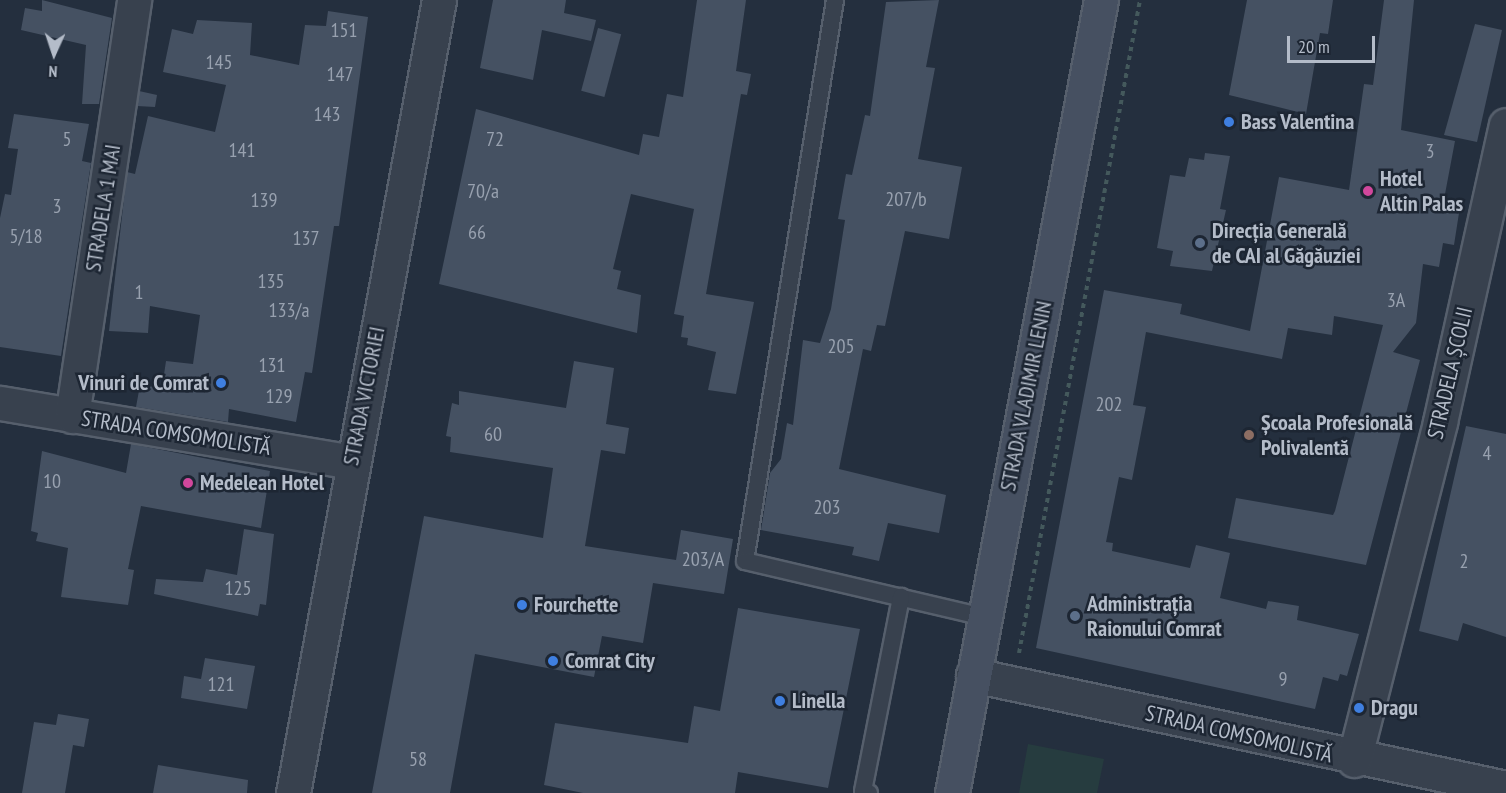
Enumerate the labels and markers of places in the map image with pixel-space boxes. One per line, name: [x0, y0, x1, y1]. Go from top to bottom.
place label: Bass Valentina: [1241, 109, 1355, 135]
marker: Bass Valentina: [1222, 115, 1236, 129]
place label: Hotel Altin Palas: [1380, 165, 1463, 216]
marker: Hotel Altin Palas: [1361, 184, 1375, 198]
place label: Direcția Generală de CAI al Găgăuziei: [1212, 217, 1361, 268]
marker: Direcția Generală de CAI al Găgăuziei: [1193, 236, 1207, 250]
place label: Vinuri de Comrat: [78, 370, 209, 396]
marker: Vinuri de Comrat: [214, 376, 228, 390]
place label: Școala Profesională Polivalentă: [1261, 409, 1413, 460]
marker: Școala Profesională Polivalentă: [1242, 428, 1256, 442]
place label: Medelean Hotel: [200, 470, 324, 496]
marker: Medelean Hotel: [181, 476, 195, 490]
place label: Administrația Raionului Comrat: [1087, 590, 1222, 642]
place label: Fourchette: [534, 592, 618, 618]
marker: Fourchette: [515, 598, 529, 612]
marker: Administrația Raionului Comrat: [1068, 609, 1082, 623]
place label: Comrat City: [565, 648, 655, 674]
marker: Comrat City: [546, 654, 560, 668]
place label: Linella: [792, 688, 845, 714]
marker: Linella: [773, 694, 787, 708]
place label: Dragu: [1371, 695, 1418, 721]
marker: Dragu: [1352, 701, 1366, 715]

